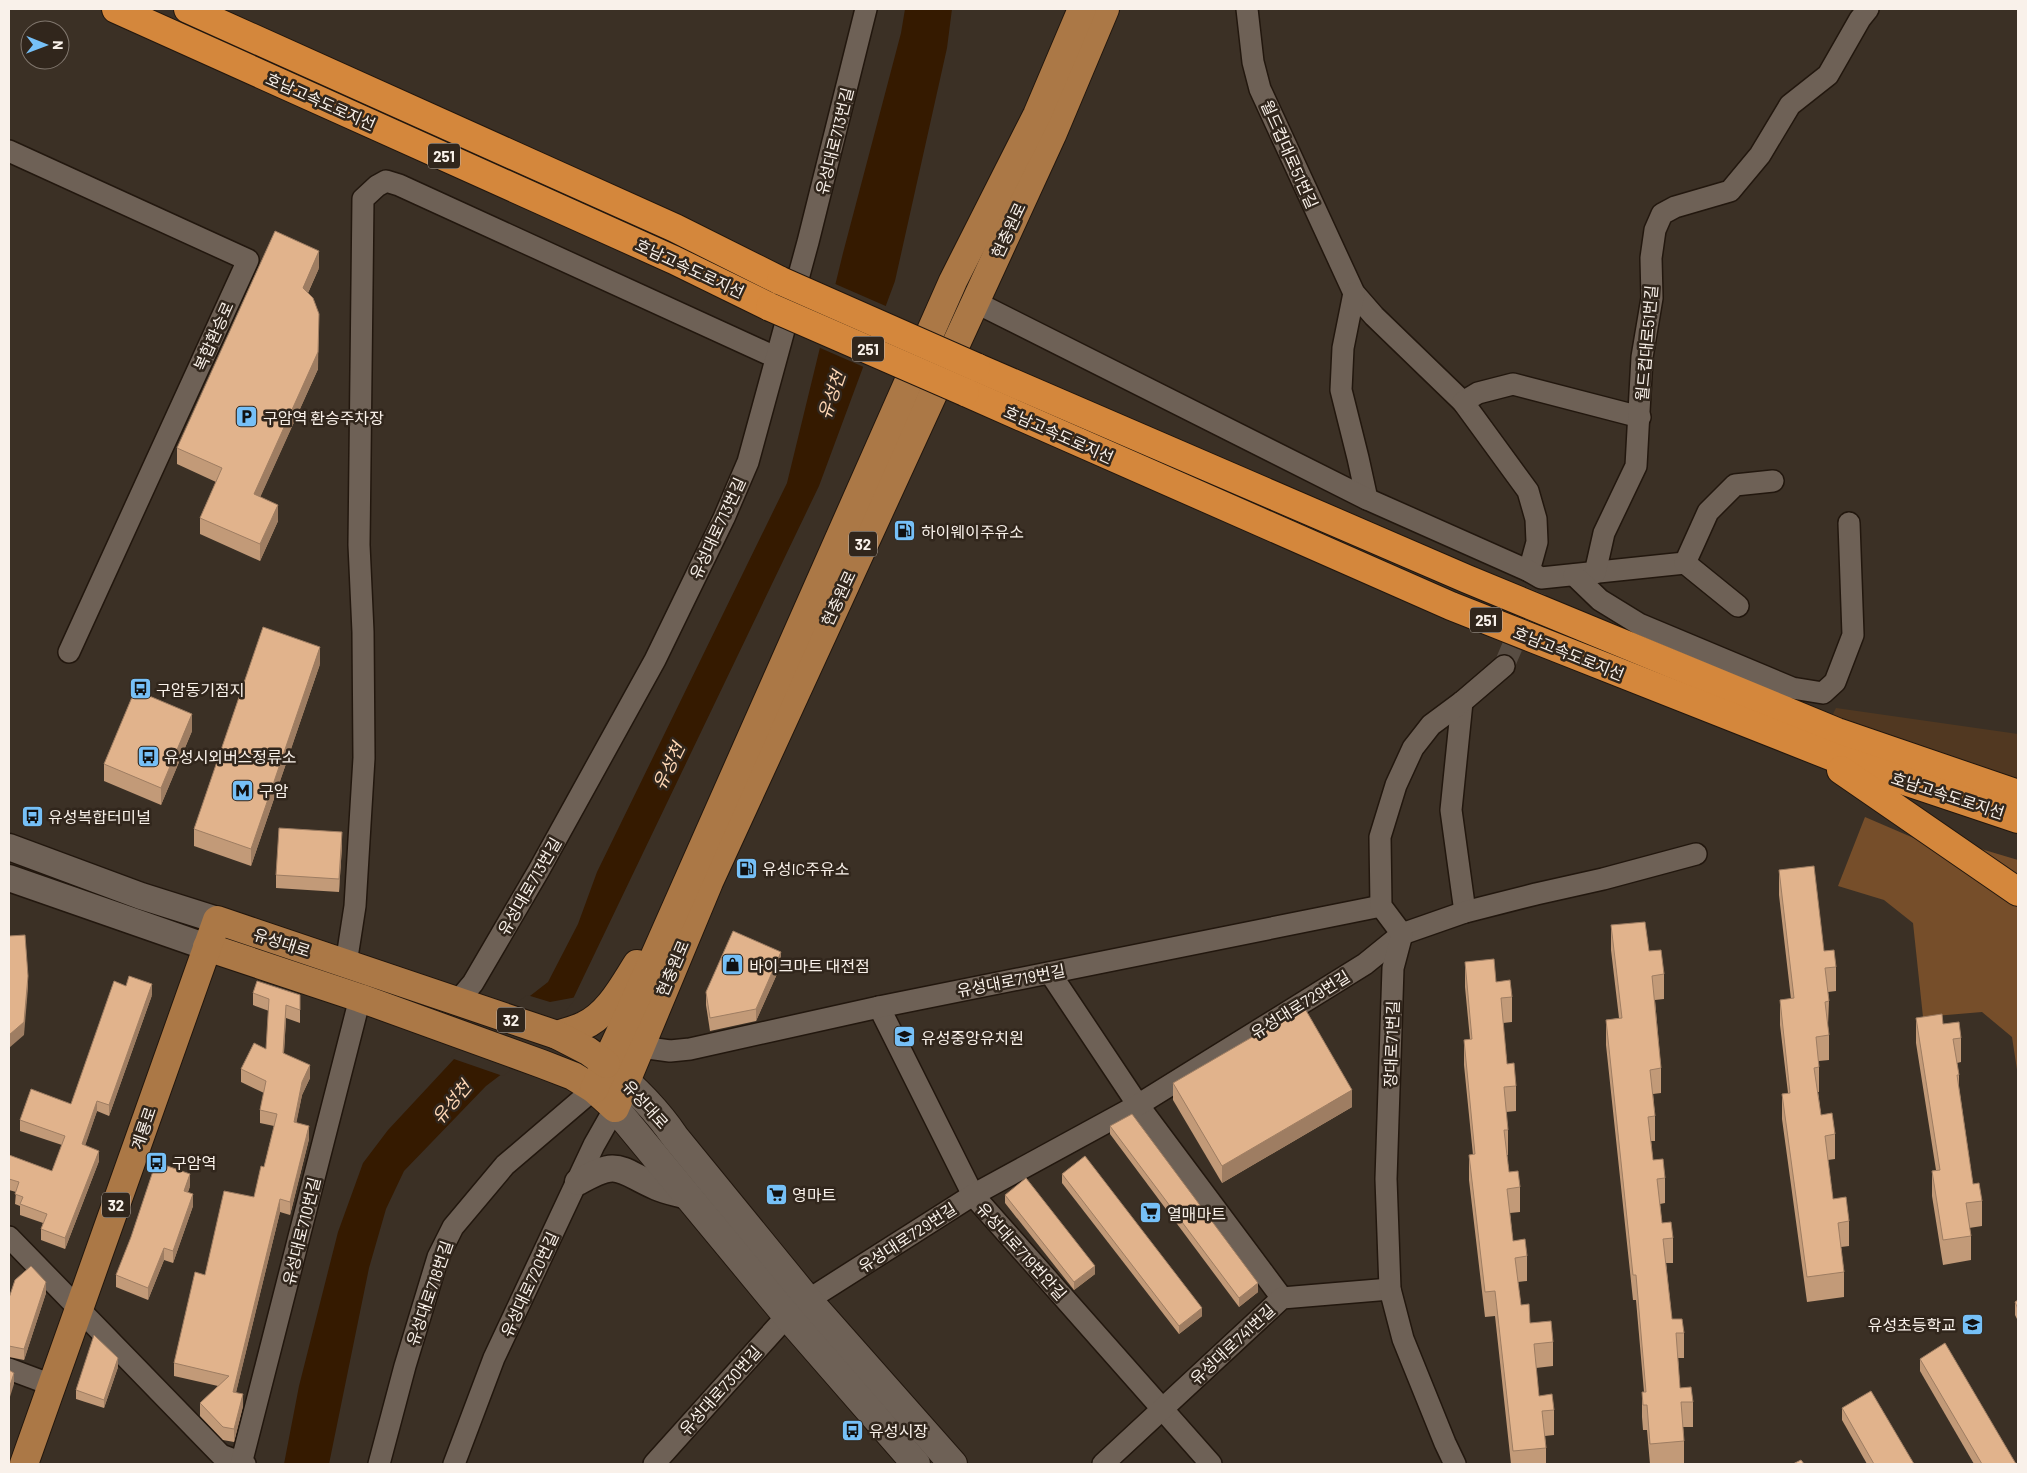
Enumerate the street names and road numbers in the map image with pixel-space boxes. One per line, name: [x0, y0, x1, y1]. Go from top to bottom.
street label: 호남고속도로지선: [263, 68, 379, 134]
street label: 유성대로713번길: [812, 85, 856, 197]
street label: 월드컵대로51번길: [1258, 97, 1322, 211]
road number: 251: [428, 144, 460, 168]
street label: 현충원로: [987, 199, 1029, 261]
street label: 호남고속도로지선: [633, 235, 747, 301]
street label: 월드컵대로51번길: [1631, 284, 1661, 402]
street label: 복합환승로: [189, 298, 237, 373]
road number: 251: [852, 336, 884, 362]
street label: 호남고속도로지선: [1001, 401, 1117, 467]
street label: 유성대로713번길: [685, 474, 749, 582]
road number: 32: [849, 532, 877, 556]
street label: 현충원로: [817, 567, 859, 629]
road number: 251: [1470, 608, 1502, 632]
street label: 호남고속도로지선: [1511, 622, 1627, 684]
street label: 호남고속도로지선: [1889, 768, 2007, 822]
street label: 유성대로713번길: [493, 834, 565, 938]
street label: 유성대로: [251, 924, 313, 960]
street label: 현충원로: [652, 937, 692, 999]
street label: 유성대로719번길: [955, 960, 1067, 1000]
street label: 유성대로729번길: [1247, 966, 1353, 1042]
street label: 장대로71번길: [1380, 1000, 1402, 1088]
road number: 32: [497, 1008, 525, 1032]
street label: 유성대로: [619, 1076, 673, 1132]
street label: 계룡로: [127, 1104, 159, 1152]
street label: 유성대로710번길: [278, 1175, 324, 1287]
road number: 32: [102, 1192, 130, 1218]
street label: 유성대로729번길: [855, 1198, 959, 1276]
street label: 유성대로719번안길: [973, 1198, 1071, 1304]
street label: 유성대로720번길: [496, 1229, 562, 1339]
street label: 유성대로718번길: [402, 1238, 456, 1348]
street label: 유성대로741번길: [1186, 1300, 1278, 1388]
street label: 유성대로730번길: [675, 1342, 765, 1438]

